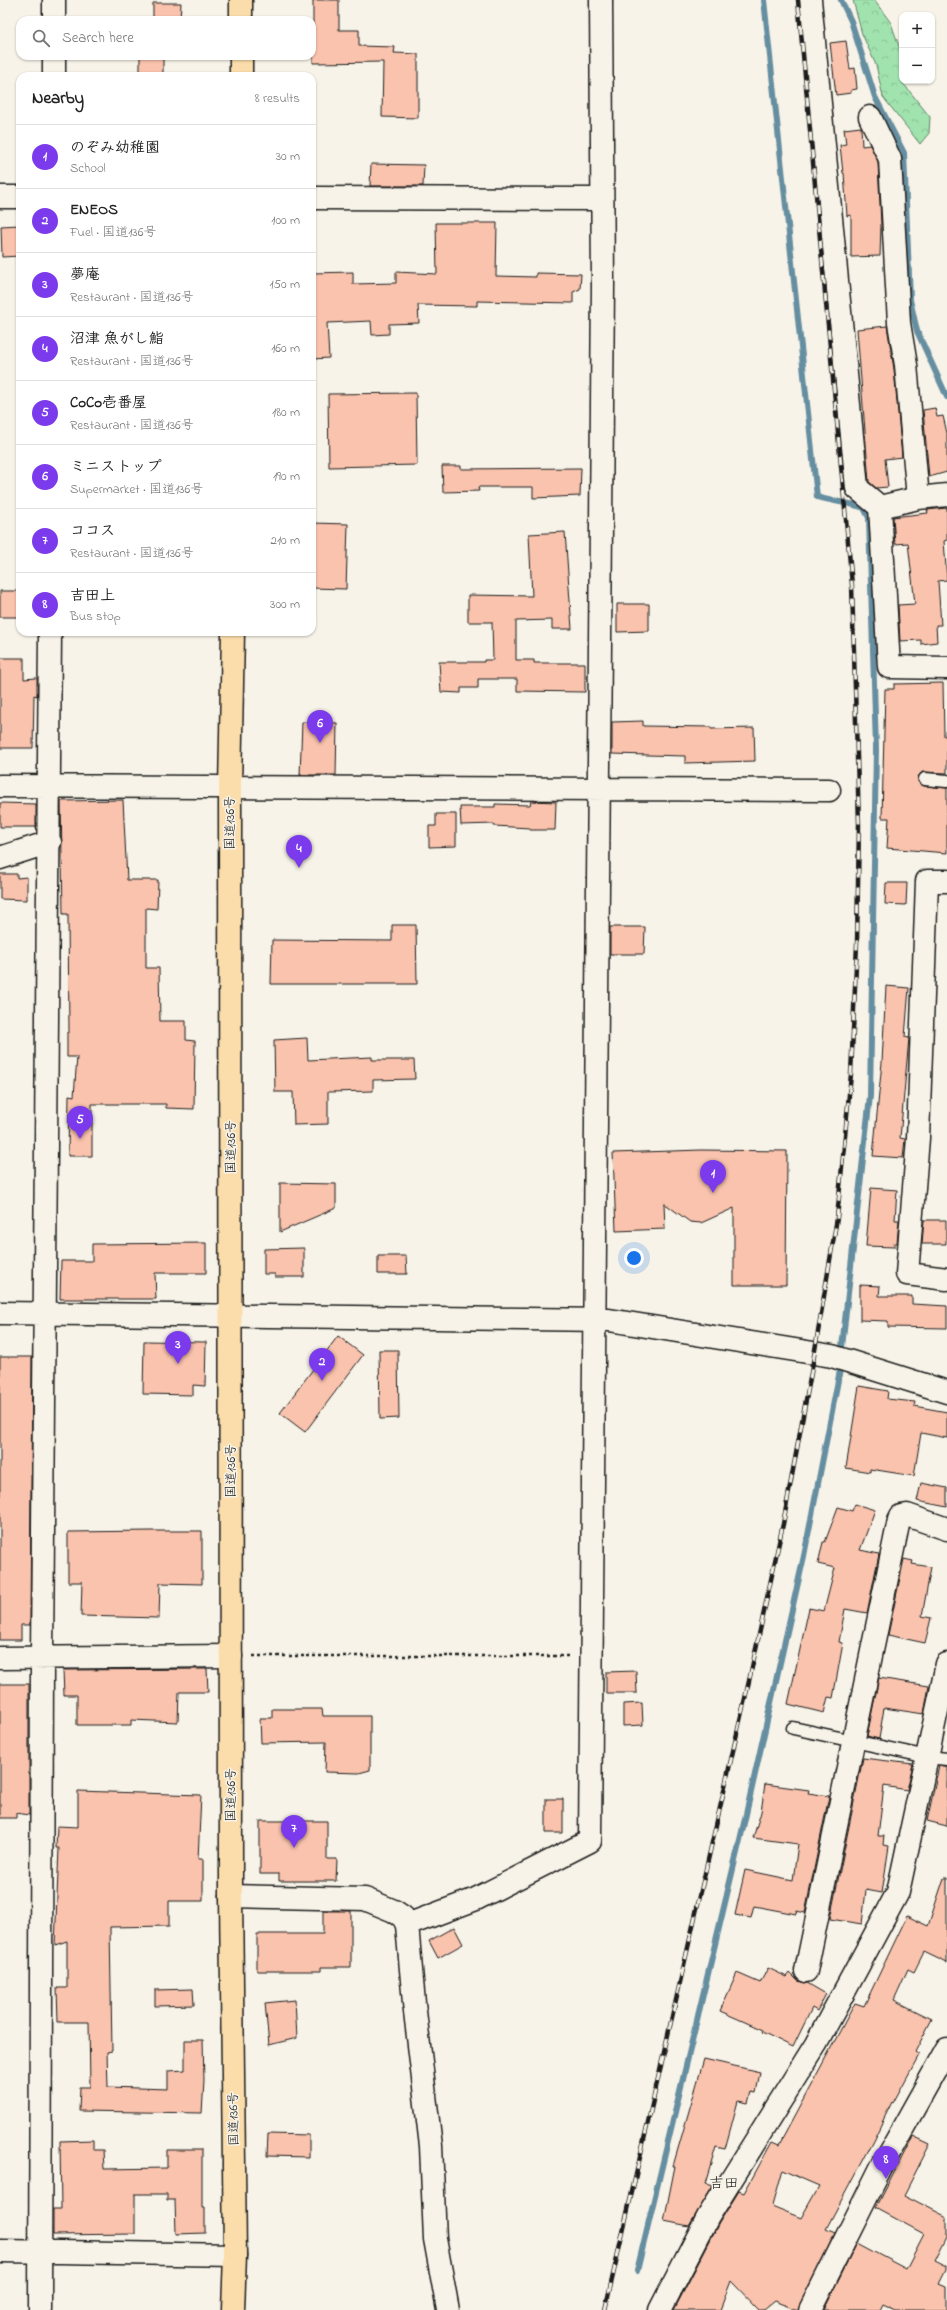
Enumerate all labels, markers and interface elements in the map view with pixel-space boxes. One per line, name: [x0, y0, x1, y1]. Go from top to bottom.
map controls: [899, 12, 935, 84]
button: +: [899, 12, 935, 48]
search box: [16, 16, 316, 60]
icon: search: [30, 27, 52, 49]
text: Search here: [62, 27, 134, 49]
button: −: [899, 48, 935, 84]
text: Nearby: [32, 86, 84, 111]
text: 8 results: [255, 89, 300, 108]
text: のぞみ幼稚園: [70, 137, 160, 159]
text: 1: [43, 147, 47, 166]
text: 30 m: [276, 147, 300, 166]
text: School: [70, 159, 106, 178]
text: ENEOS: [70, 199, 118, 221]
text: 2: [42, 211, 48, 230]
text: 100 m: [271, 211, 300, 230]
text: Fuel · 国道136号: [70, 223, 156, 242]
text: 夢庵: [70, 264, 100, 286]
text: 3: [42, 275, 48, 294]
text: 150 m: [269, 275, 300, 294]
text: Restaurant · 国道136号: [70, 288, 194, 307]
text: 沼津 魚がし鮨: [70, 328, 164, 350]
text: 4: [42, 339, 48, 358]
text: 160 m: [271, 339, 300, 358]
text: Restaurant · 国道136号: [70, 352, 194, 371]
text: CoCo壱番屋: [70, 392, 147, 414]
text: 5: [41, 403, 49, 422]
text: 180 m: [272, 403, 300, 422]
text: Restaurant · 国道136号: [70, 416, 194, 435]
text: ミニストップ: [70, 456, 162, 478]
text: 6: [42, 467, 48, 486]
text: 190 m: [273, 467, 300, 486]
text: Supermarket · 国道136号: [70, 480, 203, 499]
text: ココス: [70, 520, 115, 542]
text: 7: [42, 531, 48, 550]
text: 210 m: [270, 531, 300, 550]
text: Restaurant · 国道136号: [70, 544, 194, 563]
text: 吉田上: [70, 585, 115, 607]
text: 8: [43, 595, 47, 614]
text: 300 m: [270, 595, 300, 614]
text: Bus stop: [70, 607, 121, 626]
pin: 6: [307, 710, 333, 743]
street label: 国道136号: [221, 796, 240, 850]
pin: 4: [286, 835, 312, 868]
pin: 5: [67, 1106, 93, 1139]
street label: 国道136号: [222, 1120, 241, 1174]
pin: 1: [700, 1160, 726, 1193]
your location: [624, 1248, 644, 1268]
pin: 3: [165, 1331, 191, 1364]
pin: 2: [309, 1348, 335, 1381]
street label: 国道136号: [222, 1444, 241, 1498]
street label: 国道136号: [222, 1768, 241, 1822]
pin: 7: [281, 1815, 307, 1848]
street label: 国道136号: [224, 2092, 244, 2146]
pin: 8: [873, 2146, 899, 2179]
district label: 吉田: [709, 2173, 739, 2195]

